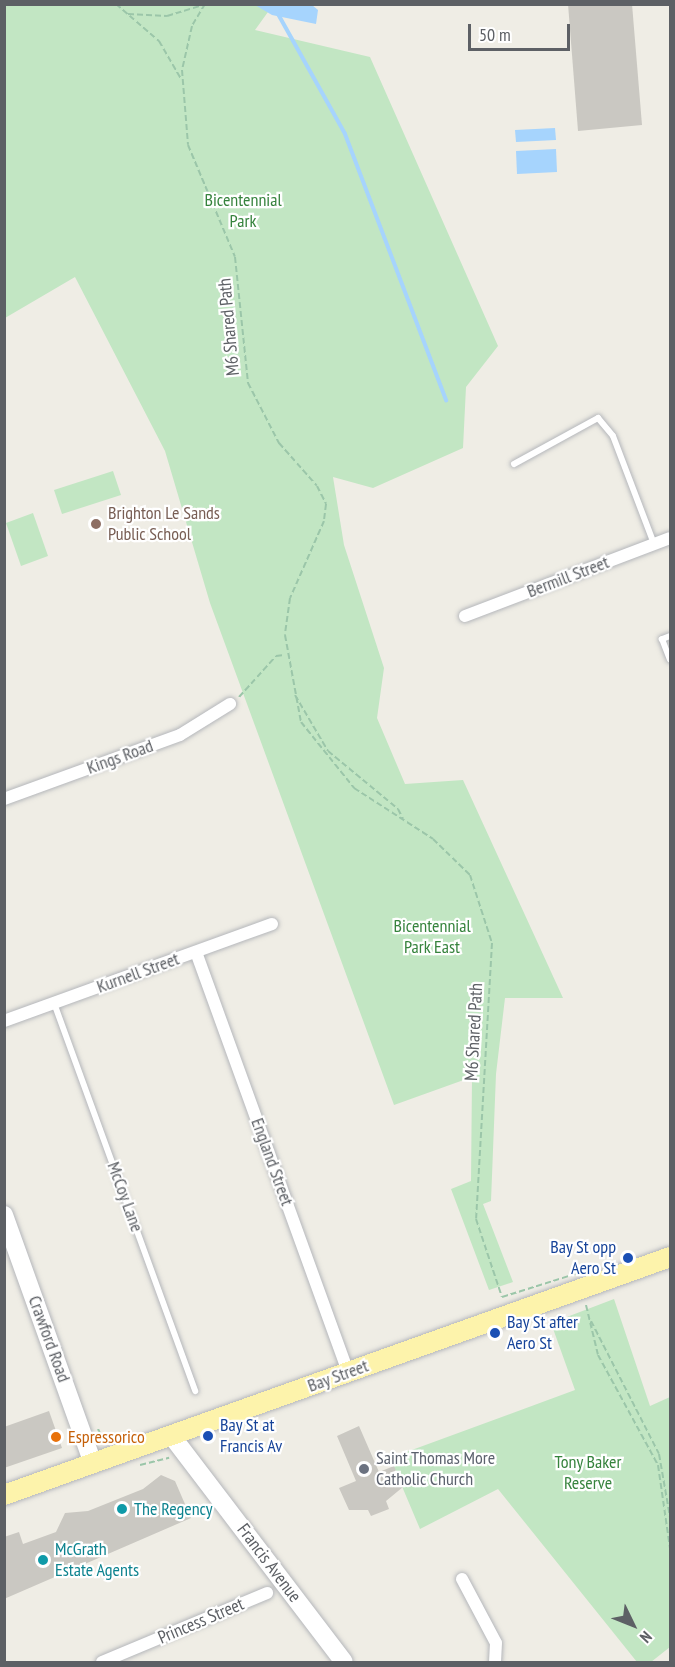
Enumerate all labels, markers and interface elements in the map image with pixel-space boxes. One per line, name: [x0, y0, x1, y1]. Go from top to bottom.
scale bar: [471, 12, 573, 50]
text: 50 m: [479, 23, 511, 46]
park label: Bicentennial Park: [204, 190, 282, 232]
street label: M6 Shared Path: [214, 277, 244, 377]
place label: Brighton Le Sands Public School: [108, 503, 220, 546]
marker: Brighton Le Sands Public School: [89, 517, 103, 531]
street label: Bermill Street: [524, 552, 612, 602]
street label: Kings Road: [84, 735, 156, 779]
park label: Bicentennial Park East: [393, 916, 471, 958]
street label: Kurnell Street: [94, 948, 182, 998]
street label: M6 Shared Path: [461, 983, 487, 1081]
street label: England Street: [246, 1115, 298, 1209]
street label: McCoy Lane: [102, 1159, 148, 1235]
place label: Bay St opp Aero St: [550, 1237, 616, 1280]
marker: Bay St opp Aero St: [621, 1251, 635, 1265]
street label: Crawford Road: [23, 1293, 75, 1385]
place label: Bay St after Aero St: [507, 1312, 579, 1354]
marker: Bay St after Aero St: [488, 1326, 502, 1340]
street label: Bay Street: [304, 1355, 372, 1397]
place label: Bay St at Francis Av: [220, 1415, 283, 1458]
place label: Espressorico: [68, 1426, 145, 1448]
marker: Bay St at Francis Av: [201, 1429, 215, 1443]
marker: Espressorico: [49, 1430, 63, 1444]
place label: Saint Thomas More Catholic Church: [376, 1448, 496, 1490]
park label: Tony Baker Reserve: [554, 1452, 622, 1494]
marker: Saint Thomas More Catholic Church: [357, 1462, 371, 1476]
place label: The Regency: [134, 1498, 213, 1520]
marker: The Regency: [115, 1502, 129, 1516]
street label: Francis Avenue: [232, 1519, 306, 1607]
place label: McGrath Estate Agents: [55, 1539, 139, 1582]
marker: McGrath Estate Agents: [36, 1553, 50, 1567]
street label: Princess Street: [155, 1593, 247, 1649]
north arrow: [603, 1595, 663, 1655]
text: N: [636, 1627, 656, 1647]

